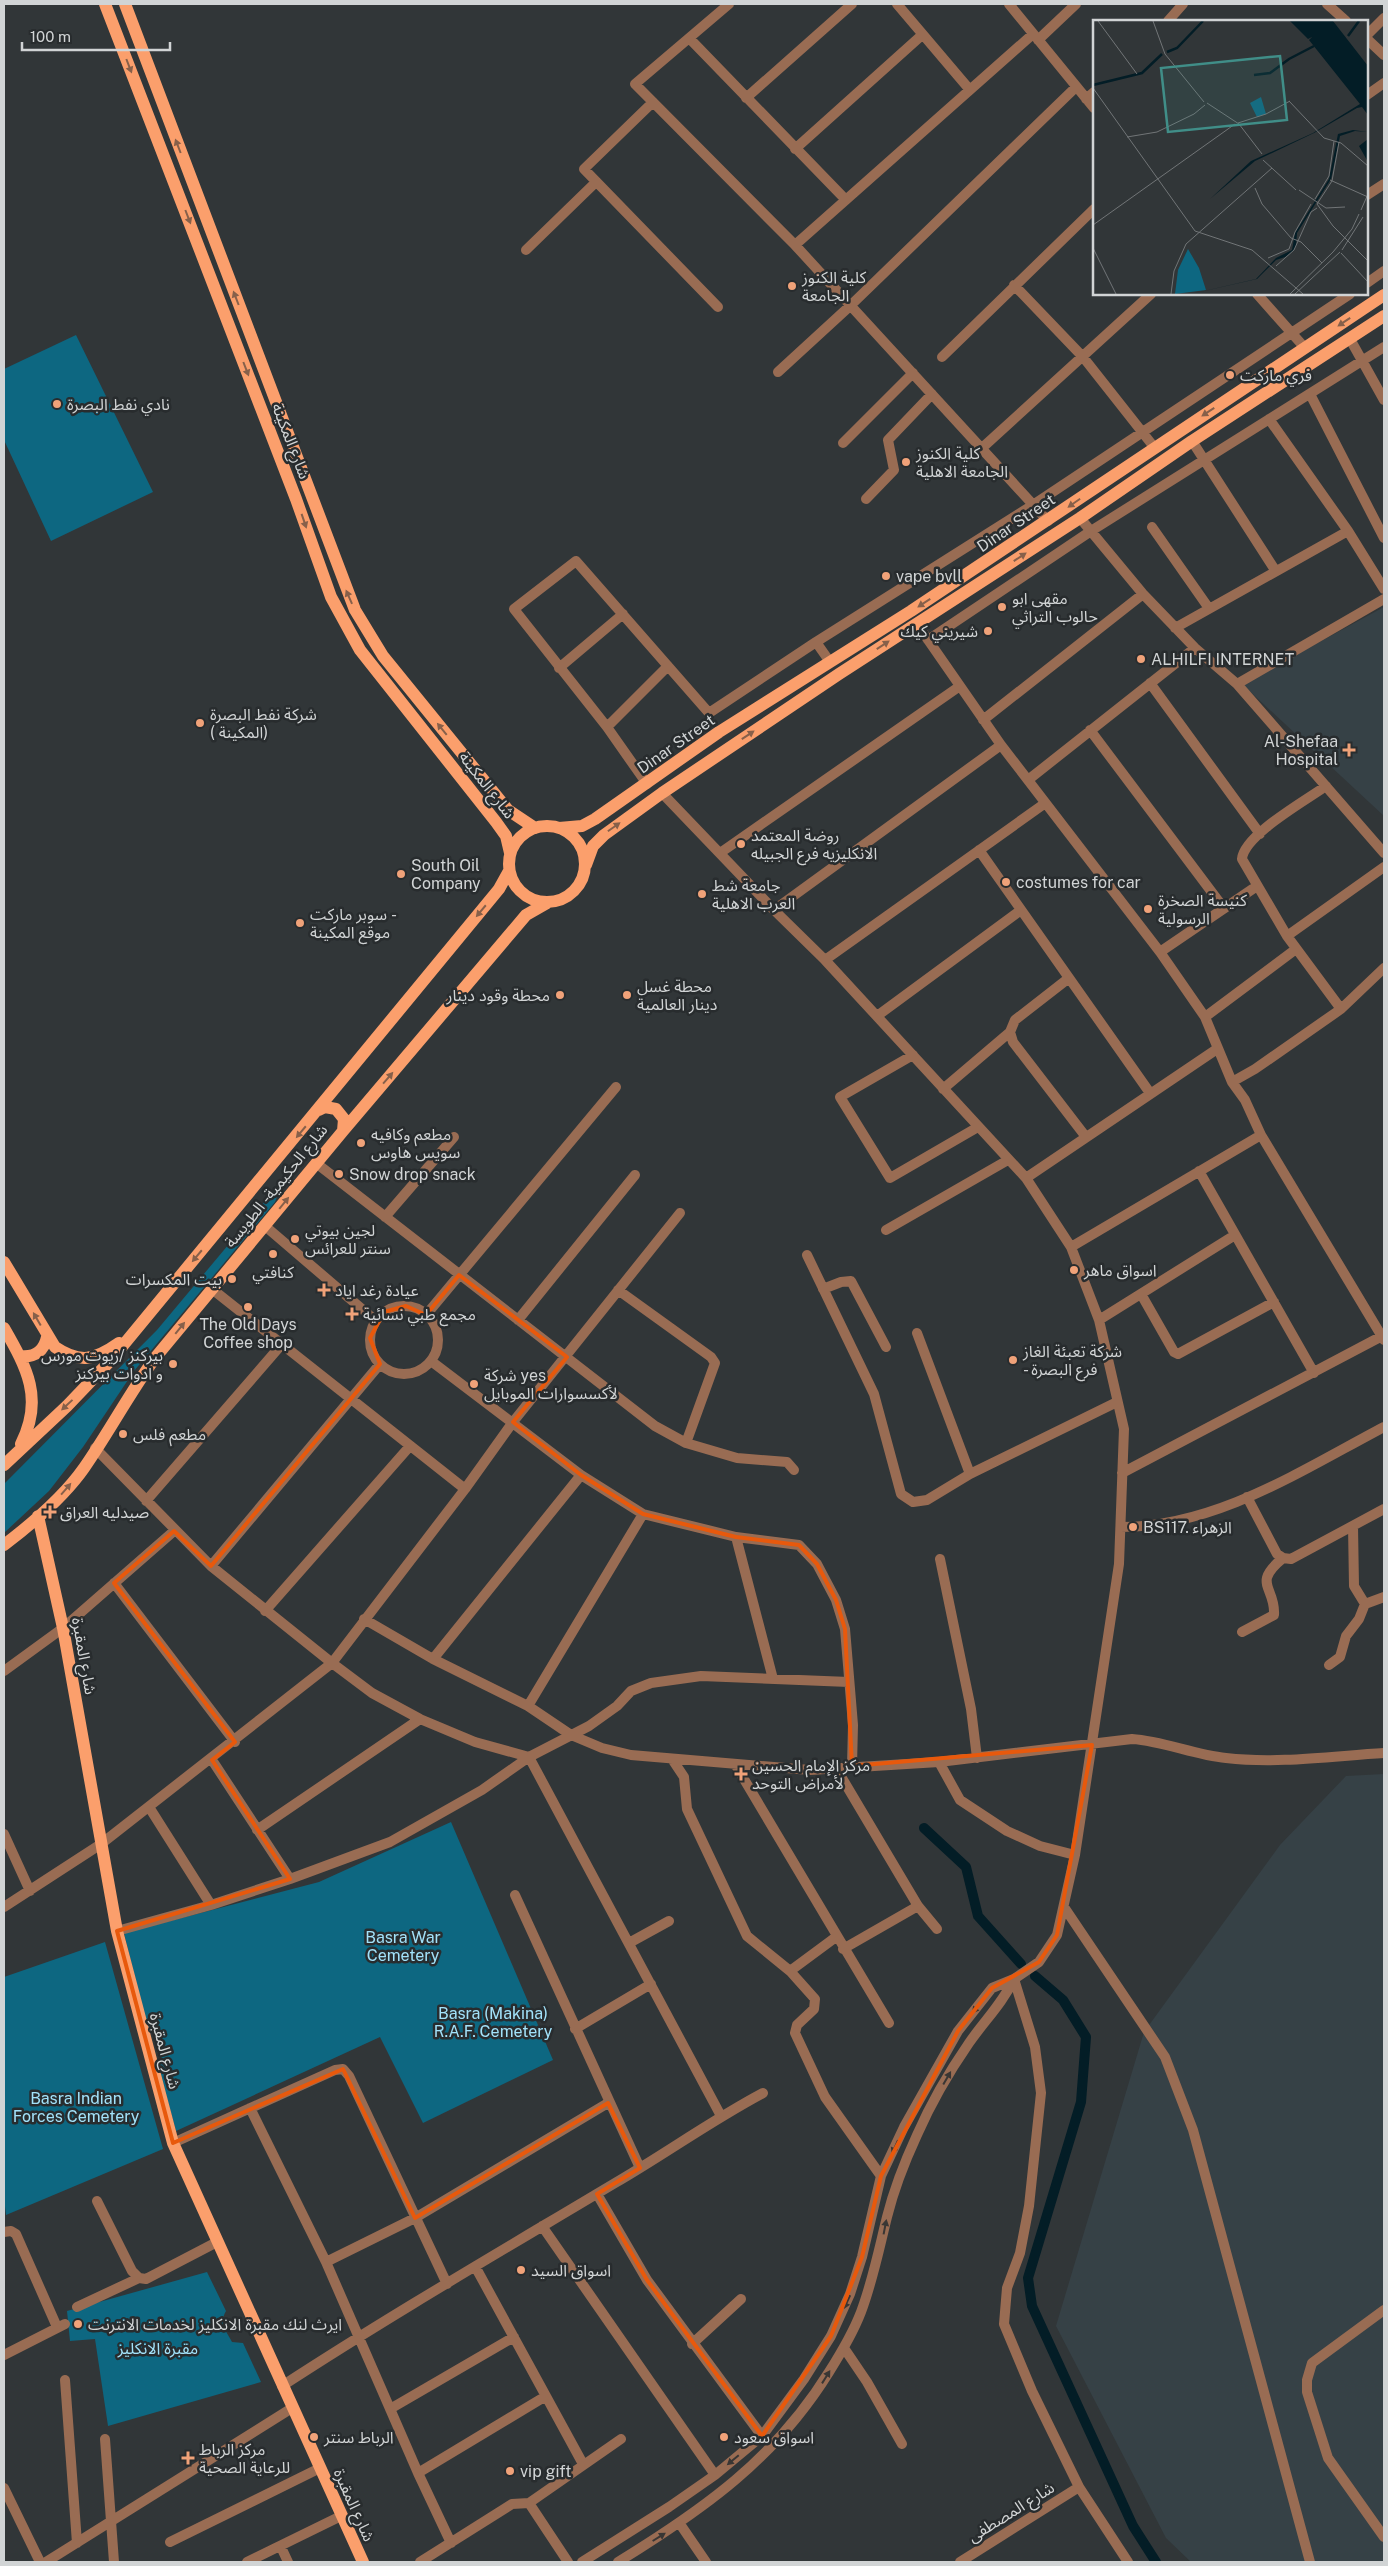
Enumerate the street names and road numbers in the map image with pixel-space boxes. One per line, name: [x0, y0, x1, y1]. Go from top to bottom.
street label: شارع المكينة: [265, 400, 314, 483]
street label: Dinar Street: [973, 490, 1059, 556]
street label: Dinar Street: [634, 710, 718, 778]
street label: شارع المكينة: [453, 748, 519, 824]
street label: شارع الحكيمية - الطويسة: [221, 1121, 334, 1253]
street label: شارع المقبرة: [65, 1616, 100, 1697]
street label: شارع المقبرة: [143, 2011, 184, 2092]
street label: شارع المقبرة: [327, 2466, 379, 2546]
street label: شارع المصطفى: [964, 2478, 1059, 2549]

